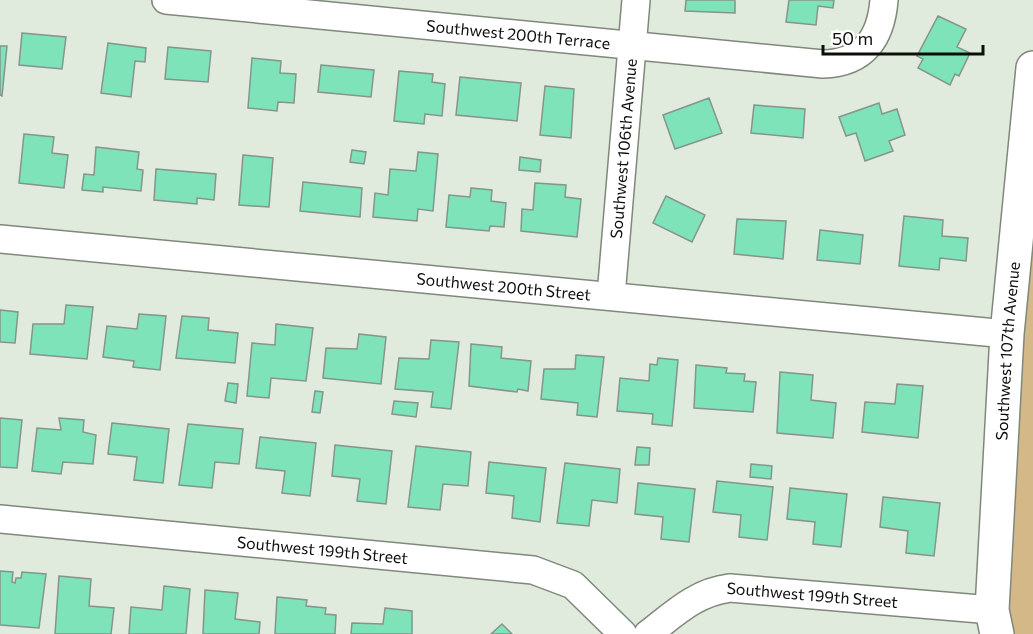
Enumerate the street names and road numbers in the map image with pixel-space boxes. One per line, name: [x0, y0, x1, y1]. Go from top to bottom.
street label: Southwest 200th Terrace: [426, 15, 611, 52]
street label: Southwest 106th Avenue: [606, 58, 640, 239]
street label: Southwest 107th Avenue: [991, 261, 1023, 441]
street label: Southwest 200th Street: [416, 268, 592, 304]
street label: Southwest 199th Street: [236, 532, 409, 567]
street label: Southwest 199th Street: [726, 578, 899, 611]

